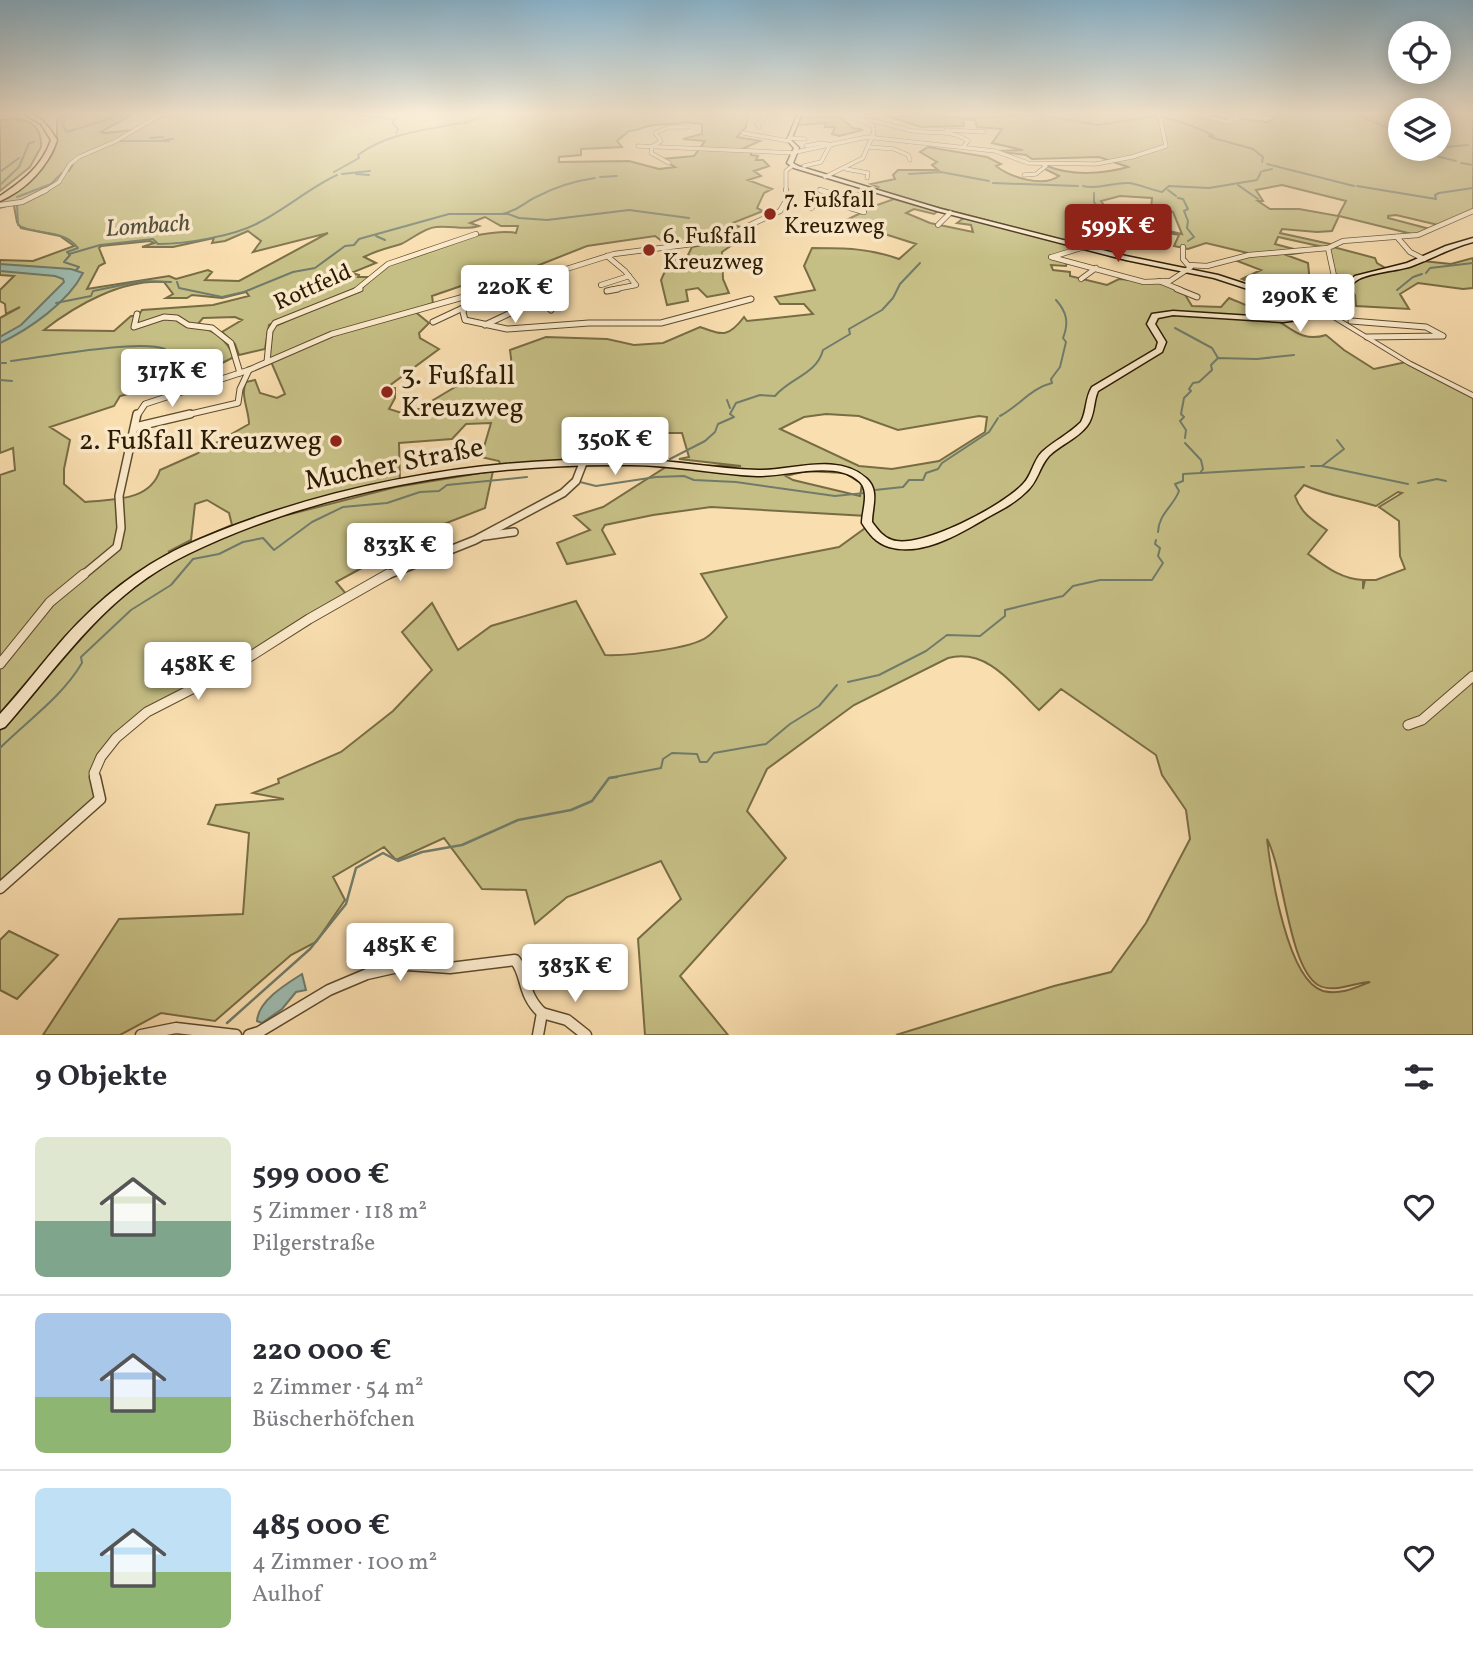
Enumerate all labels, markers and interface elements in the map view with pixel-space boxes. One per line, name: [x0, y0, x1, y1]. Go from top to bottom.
map controls: [1388, 21, 1451, 161]
button: locate: [1388, 21, 1451, 84]
button: layers: [1388, 98, 1451, 161]
place label: 7. Fußfall Kreuzweg: [784, 185, 885, 243]
pin: 599K €: [1061, 204, 1175, 264]
marker: 7. Fußfall Kreuzweg: [762, 206, 778, 222]
water label: Lombach: [104, 207, 192, 247]
text: 599K €: [1081, 211, 1155, 243]
place label: 6. Fußfall Kreuzweg: [663, 221, 764, 279]
marker: 6. Fußfall Kreuzweg: [641, 242, 657, 258]
street label: Rottfeld: [269, 257, 357, 319]
pin: 220K €: [458, 266, 572, 325]
text: 220K €: [477, 272, 553, 304]
pin: 290K €: [1243, 274, 1357, 334]
text: 290K €: [1261, 281, 1339, 313]
pin: 317K €: [115, 350, 229, 409]
text: 317K €: [137, 356, 207, 388]
place label: 3. Fußfall Kreuzweg: [401, 357, 524, 428]
marker: 3. Fußfall Kreuzweg: [379, 384, 395, 400]
pin: 350K €: [558, 418, 672, 477]
place label: 2. Fußfall Kreuzweg: [79, 422, 322, 461]
text: 350K €: [578, 424, 652, 456]
street label: Mucher Straße: [301, 429, 487, 501]
marker: 2. Fußfall Kreuzweg: [328, 433, 344, 449]
pin: 833K €: [343, 524, 457, 583]
text: 833K €: [363, 530, 437, 562]
pin: 458K €: [141, 642, 255, 702]
text: 458K €: [160, 649, 236, 681]
pin: 485K €: [343, 923, 457, 983]
text: 485K €: [362, 930, 438, 962]
pin: 383K €: [518, 944, 632, 1004]
text: 383K €: [538, 951, 612, 983]
text: 9 Objekte: [35, 1056, 167, 1098]
icon: filters: [1400, 1058, 1438, 1096]
text: 599 000 €: [252, 1154, 390, 1196]
icon: home: [91, 1165, 175, 1249]
icon: heart: [1400, 1188, 1438, 1226]
text: 5 Zimmer · 118 m²: [252, 1196, 427, 1228]
text: Pilgerstraße: [252, 1228, 375, 1260]
text: 220 000 €: [252, 1330, 392, 1372]
icon: home: [91, 1341, 175, 1425]
icon: heart: [1400, 1364, 1438, 1402]
text: 2 Zimmer · 54 m²: [252, 1372, 424, 1404]
text: Büscherhöfchen: [252, 1404, 415, 1436]
text: 485 000 €: [252, 1505, 390, 1547]
icon: home: [91, 1516, 175, 1600]
icon: heart: [1400, 1539, 1438, 1577]
text: 4 Zimmer · 100 m²: [252, 1547, 437, 1579]
text: Aulhof: [252, 1579, 321, 1611]

